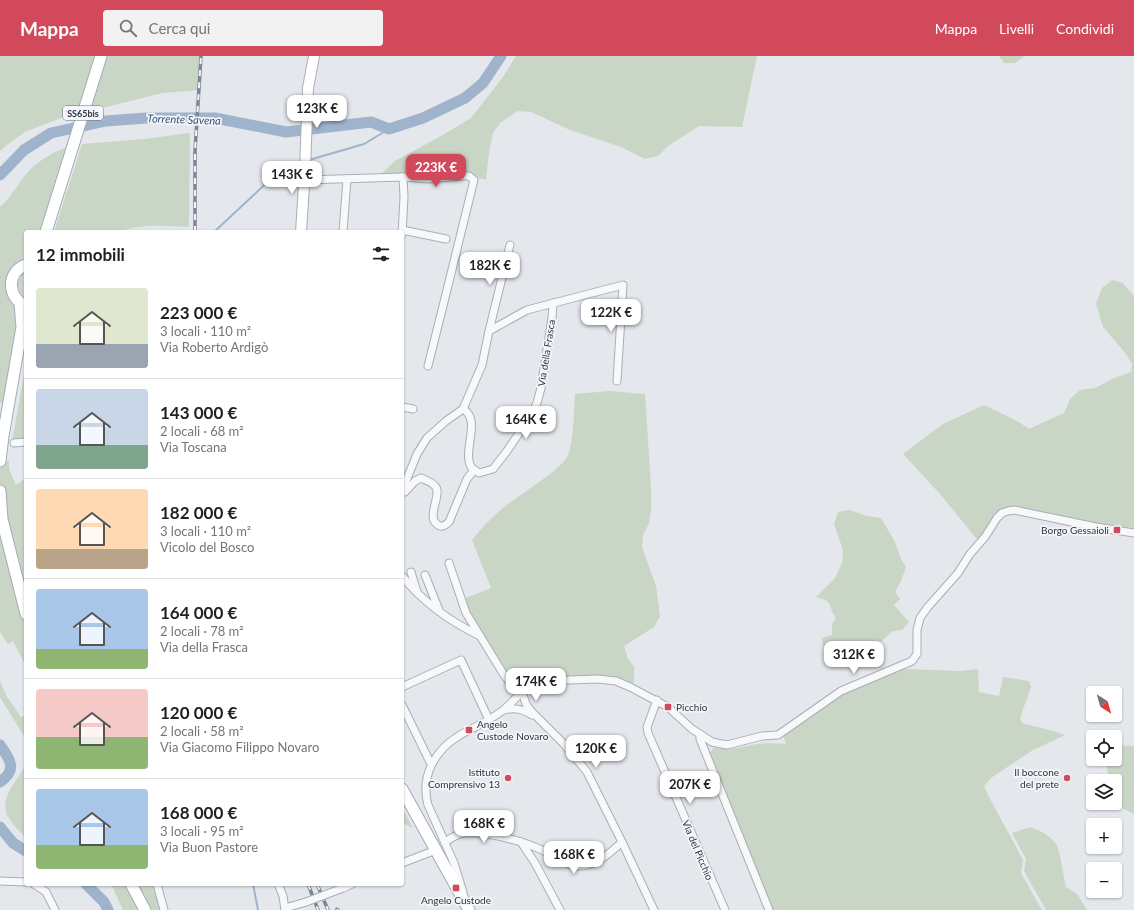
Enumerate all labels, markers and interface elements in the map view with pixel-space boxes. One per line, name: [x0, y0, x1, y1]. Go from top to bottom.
search box: [103, 10, 383, 46]
text: Mappa: [20, 17, 79, 40]
icon: search: [117, 17, 139, 39]
text: Cerca qui: [149, 19, 210, 37]
text: Mappa: [935, 20, 977, 37]
text: Livelli: [999, 20, 1034, 37]
text: Condividi: [1056, 20, 1114, 37]
pin: 123K €: [284, 95, 350, 129]
text: 123K €: [296, 100, 338, 116]
road number: SS65bis: [63, 106, 103, 120]
water label: Torrente Savena: [147, 111, 221, 127]
pin: 223K €: [403, 154, 469, 188]
text: 223K €: [415, 159, 457, 175]
pin: 143K €: [259, 161, 325, 195]
text: 143K €: [271, 166, 313, 182]
icon: filters: [370, 243, 392, 265]
text: 12 immobili: [36, 244, 125, 265]
pin: 182K €: [457, 252, 523, 286]
text: 182K €: [469, 257, 511, 273]
pin: 122K €: [578, 299, 644, 333]
text: 223 000 €: [160, 302, 237, 323]
icon: home: [68, 304, 116, 352]
text: 122K €: [590, 304, 632, 320]
street label: Via della Frasca: [535, 319, 557, 387]
text: 3 locali · 110 m²: [160, 323, 251, 339]
text: Via Roberto Ardigò: [160, 339, 268, 355]
text: 143 000 €: [160, 402, 237, 423]
icon: home: [68, 405, 116, 453]
pin: 164K €: [493, 406, 559, 440]
text: 164K €: [505, 411, 547, 427]
text: 2 locali · 68 m²: [160, 423, 244, 439]
text: Via Toscana: [160, 439, 227, 455]
text: 182 000 €: [160, 502, 237, 523]
icon: home: [68, 505, 116, 553]
text: 3 locali · 110 m²: [160, 523, 251, 539]
place label: Borgo Gessaioli: [1041, 524, 1109, 536]
marker: Borgo Gessaioli: [1112, 525, 1122, 535]
text: Vicolo del Bosco: [160, 539, 254, 555]
text: 164 000 €: [160, 602, 237, 623]
icon: home: [68, 605, 116, 653]
text: 2 locali · 78 m²: [160, 623, 244, 639]
text: Via della Frasca: [160, 639, 248, 655]
pin: 312K €: [821, 641, 887, 675]
text: 312K €: [833, 646, 875, 662]
pin: 174K €: [503, 668, 569, 702]
text: 174K €: [515, 673, 557, 689]
north arrow: [1086, 686, 1122, 722]
map controls: [1086, 686, 1122, 898]
place label: Picchio: [676, 701, 708, 713]
text: 120 000 €: [160, 702, 237, 723]
marker: Picchio: [663, 702, 673, 712]
icon: home: [68, 705, 116, 753]
place label: Angelo Custode Novaro: [477, 718, 549, 742]
text: 2 locali · 58 m²: [160, 723, 244, 739]
marker: Angelo Custode Novaro: [464, 725, 474, 735]
button: locate: [1086, 730, 1122, 766]
pin: 120K €: [563, 735, 629, 769]
text: Via Giacomo Filippo Novaro: [160, 739, 319, 755]
text: 120K €: [575, 740, 617, 756]
place label: Istituto Comprensivo 13: [428, 766, 500, 790]
place label: Il boccone del prete: [1014, 766, 1059, 790]
pin: 207K €: [657, 771, 723, 805]
marker: Istituto Comprensivo 13: [503, 773, 513, 783]
marker: Il boccone del prete: [1062, 773, 1072, 783]
button: layers: [1086, 774, 1122, 810]
text: 207K €: [669, 776, 711, 792]
text: 168 000 €: [160, 802, 237, 823]
icon: home: [68, 805, 116, 853]
pin: 168K €: [451, 810, 517, 844]
text: 168K €: [463, 815, 505, 831]
street label: Via del Picchio: [680, 818, 716, 882]
button: +: [1086, 818, 1122, 854]
text: 3 locali · 95 m²: [160, 823, 244, 839]
text: Via Buon Pastore: [160, 839, 258, 855]
pin: 168K €: [541, 841, 607, 875]
text: 168K €: [553, 846, 595, 862]
button: −: [1086, 862, 1122, 898]
marker: Angelo Custode: [451, 883, 461, 893]
place label: Angelo Custode: [421, 894, 491, 906]

